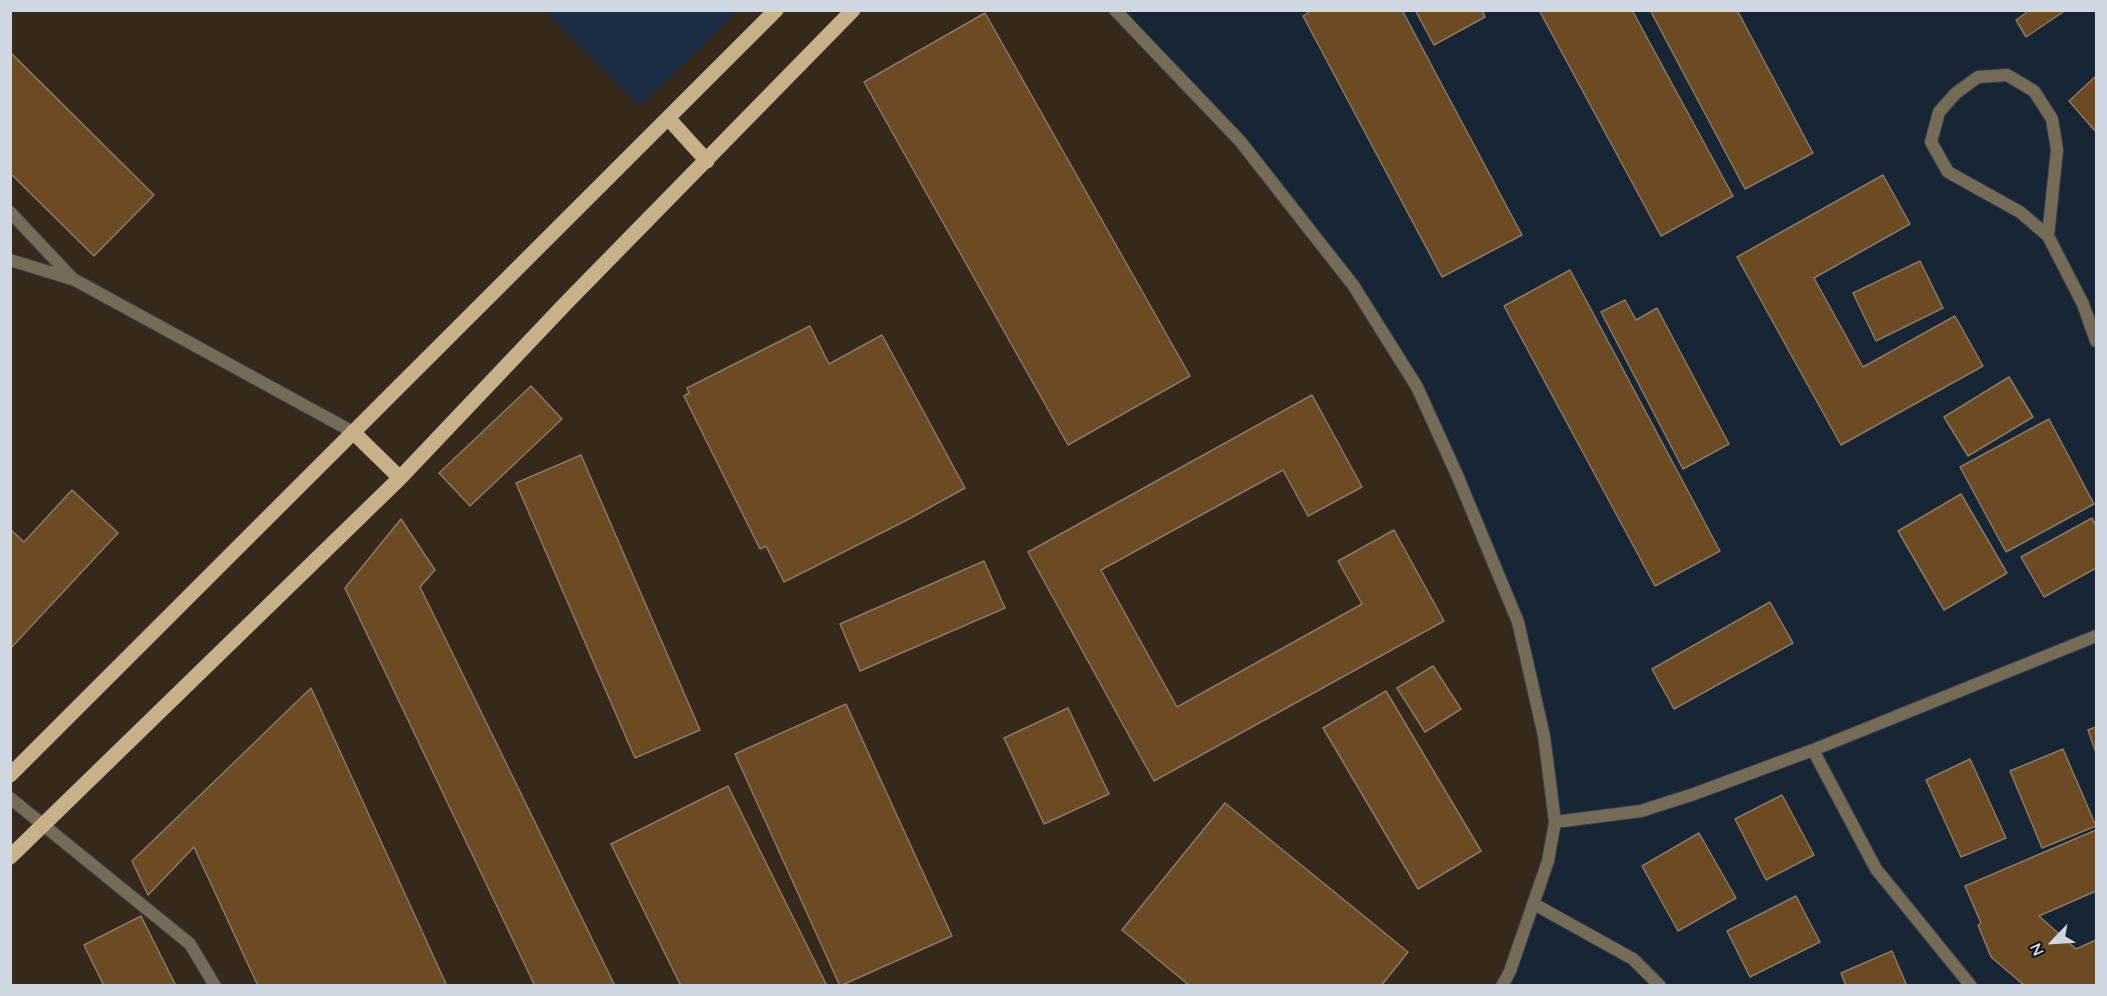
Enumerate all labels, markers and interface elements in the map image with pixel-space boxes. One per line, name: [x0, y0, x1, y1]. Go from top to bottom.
north arrow: [2023, 912, 2083, 972]
text: N: [2025, 940, 2048, 959]

